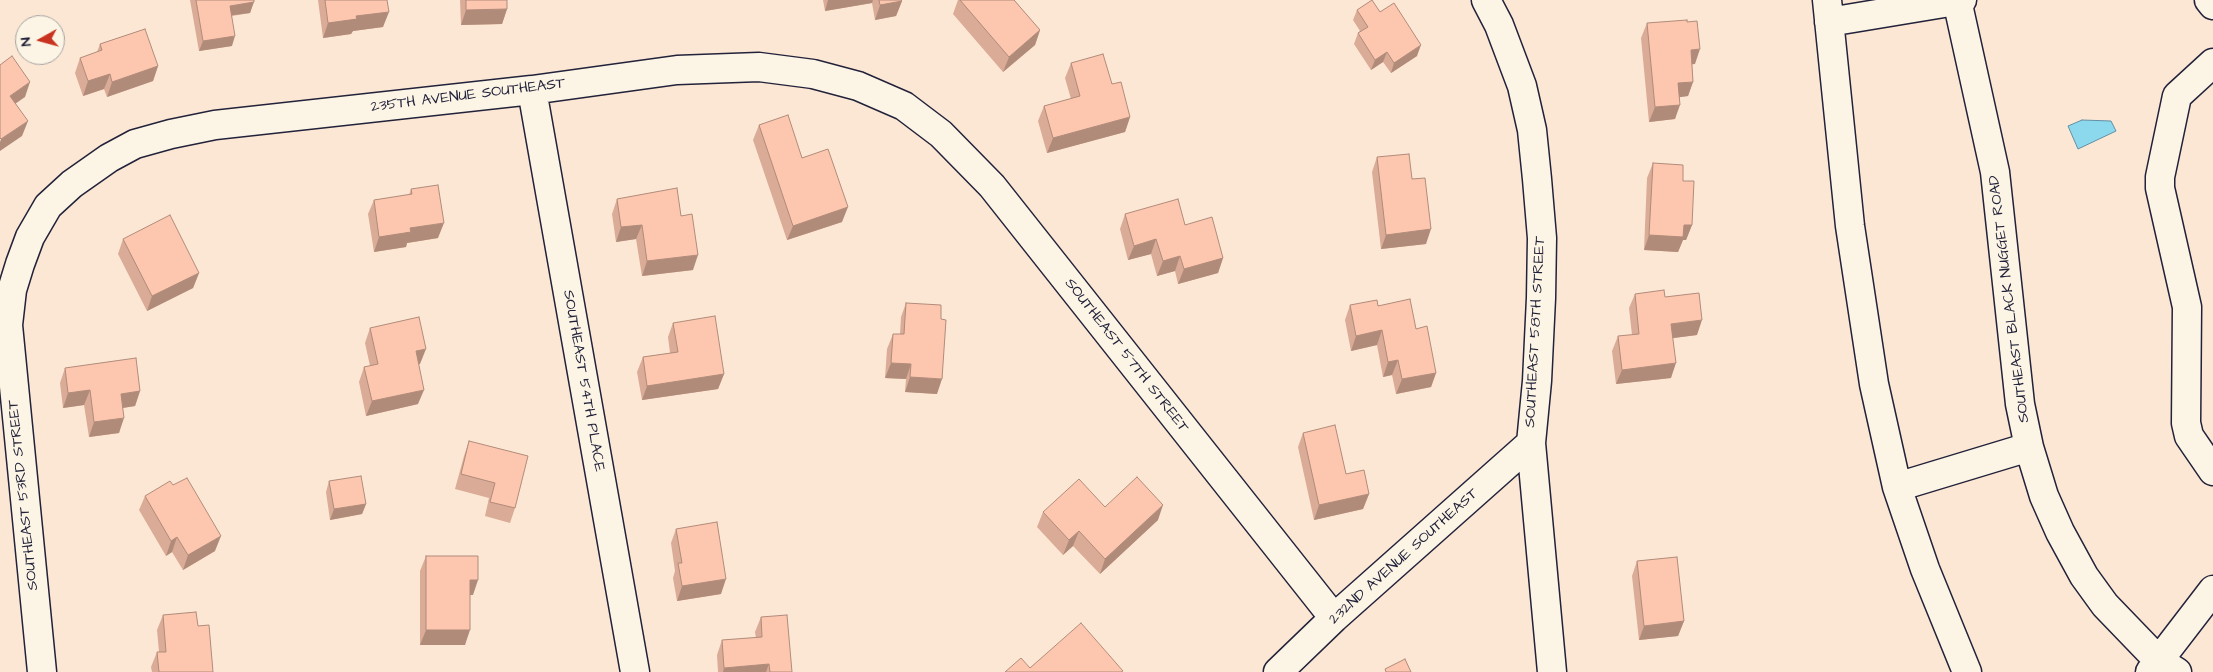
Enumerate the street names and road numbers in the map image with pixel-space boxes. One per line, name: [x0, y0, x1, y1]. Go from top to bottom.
street label: 235TH AVENUE SOUTHEAST: [370, 75, 566, 117]
street label: SOUTHEAST BLACK NUGGET ROAD: [1986, 174, 2034, 424]
street label: SOUTHEAST 58TH STREET: [1522, 236, 1550, 428]
street label: SOUTHEAST 57TH STREET: [1060, 275, 1192, 437]
street label: SOUTHEAST 54TH PLACE: [558, 289, 608, 473]
street label: SOUTHEAST 53RD STREET: [5, 399, 43, 591]
street label: 232ND AVENUE SOUTHEAST: [1326, 485, 1482, 629]

